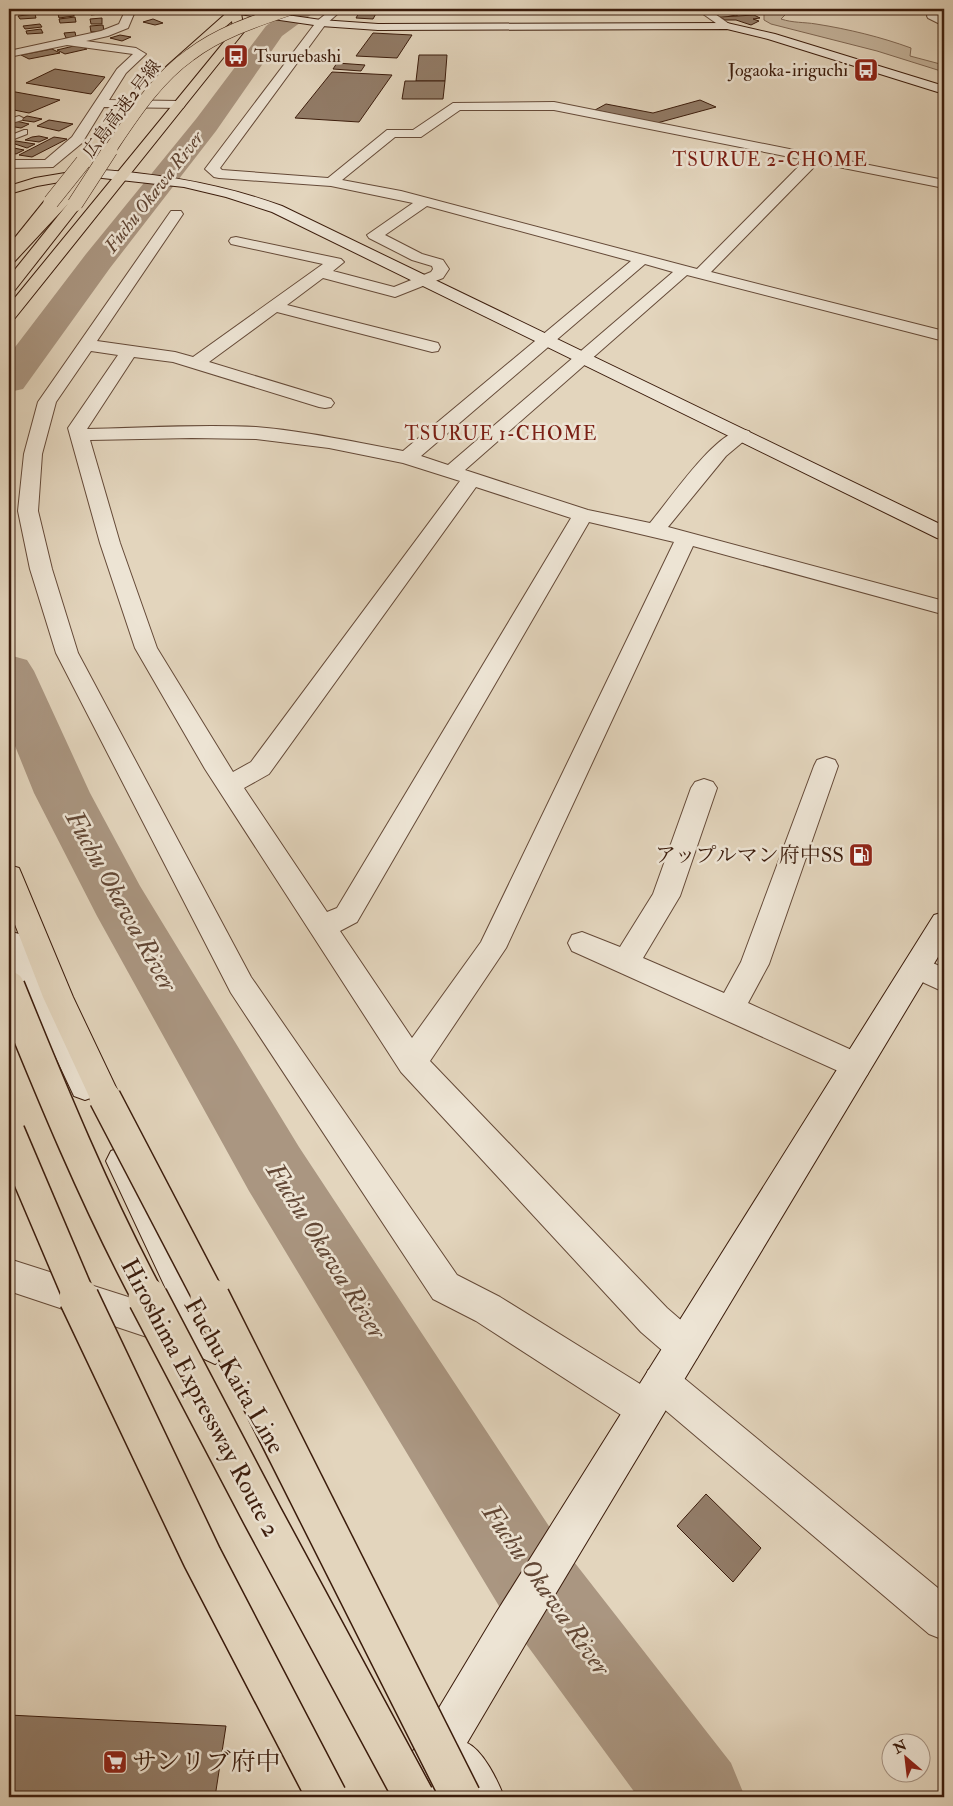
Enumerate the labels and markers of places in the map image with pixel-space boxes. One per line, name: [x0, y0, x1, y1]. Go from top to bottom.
bus stop icon: Tsuruebashi: [223, 43, 249, 69]
place label: Tsuruebashi: [254, 45, 341, 68]
bus stop icon: Jogaoka-iriguchi: [853, 57, 879, 83]
place label: Jogaoka-iriguchi: [727, 59, 848, 82]
place label: アップルマン府中SS: [655, 842, 844, 869]
fuel station icon: アップルマン府中SS: [848, 842, 874, 868]
place label: サンリブ府中: [132, 1747, 281, 1778]
supermarket icon: サンリブ府中: [102, 1749, 128, 1775]

